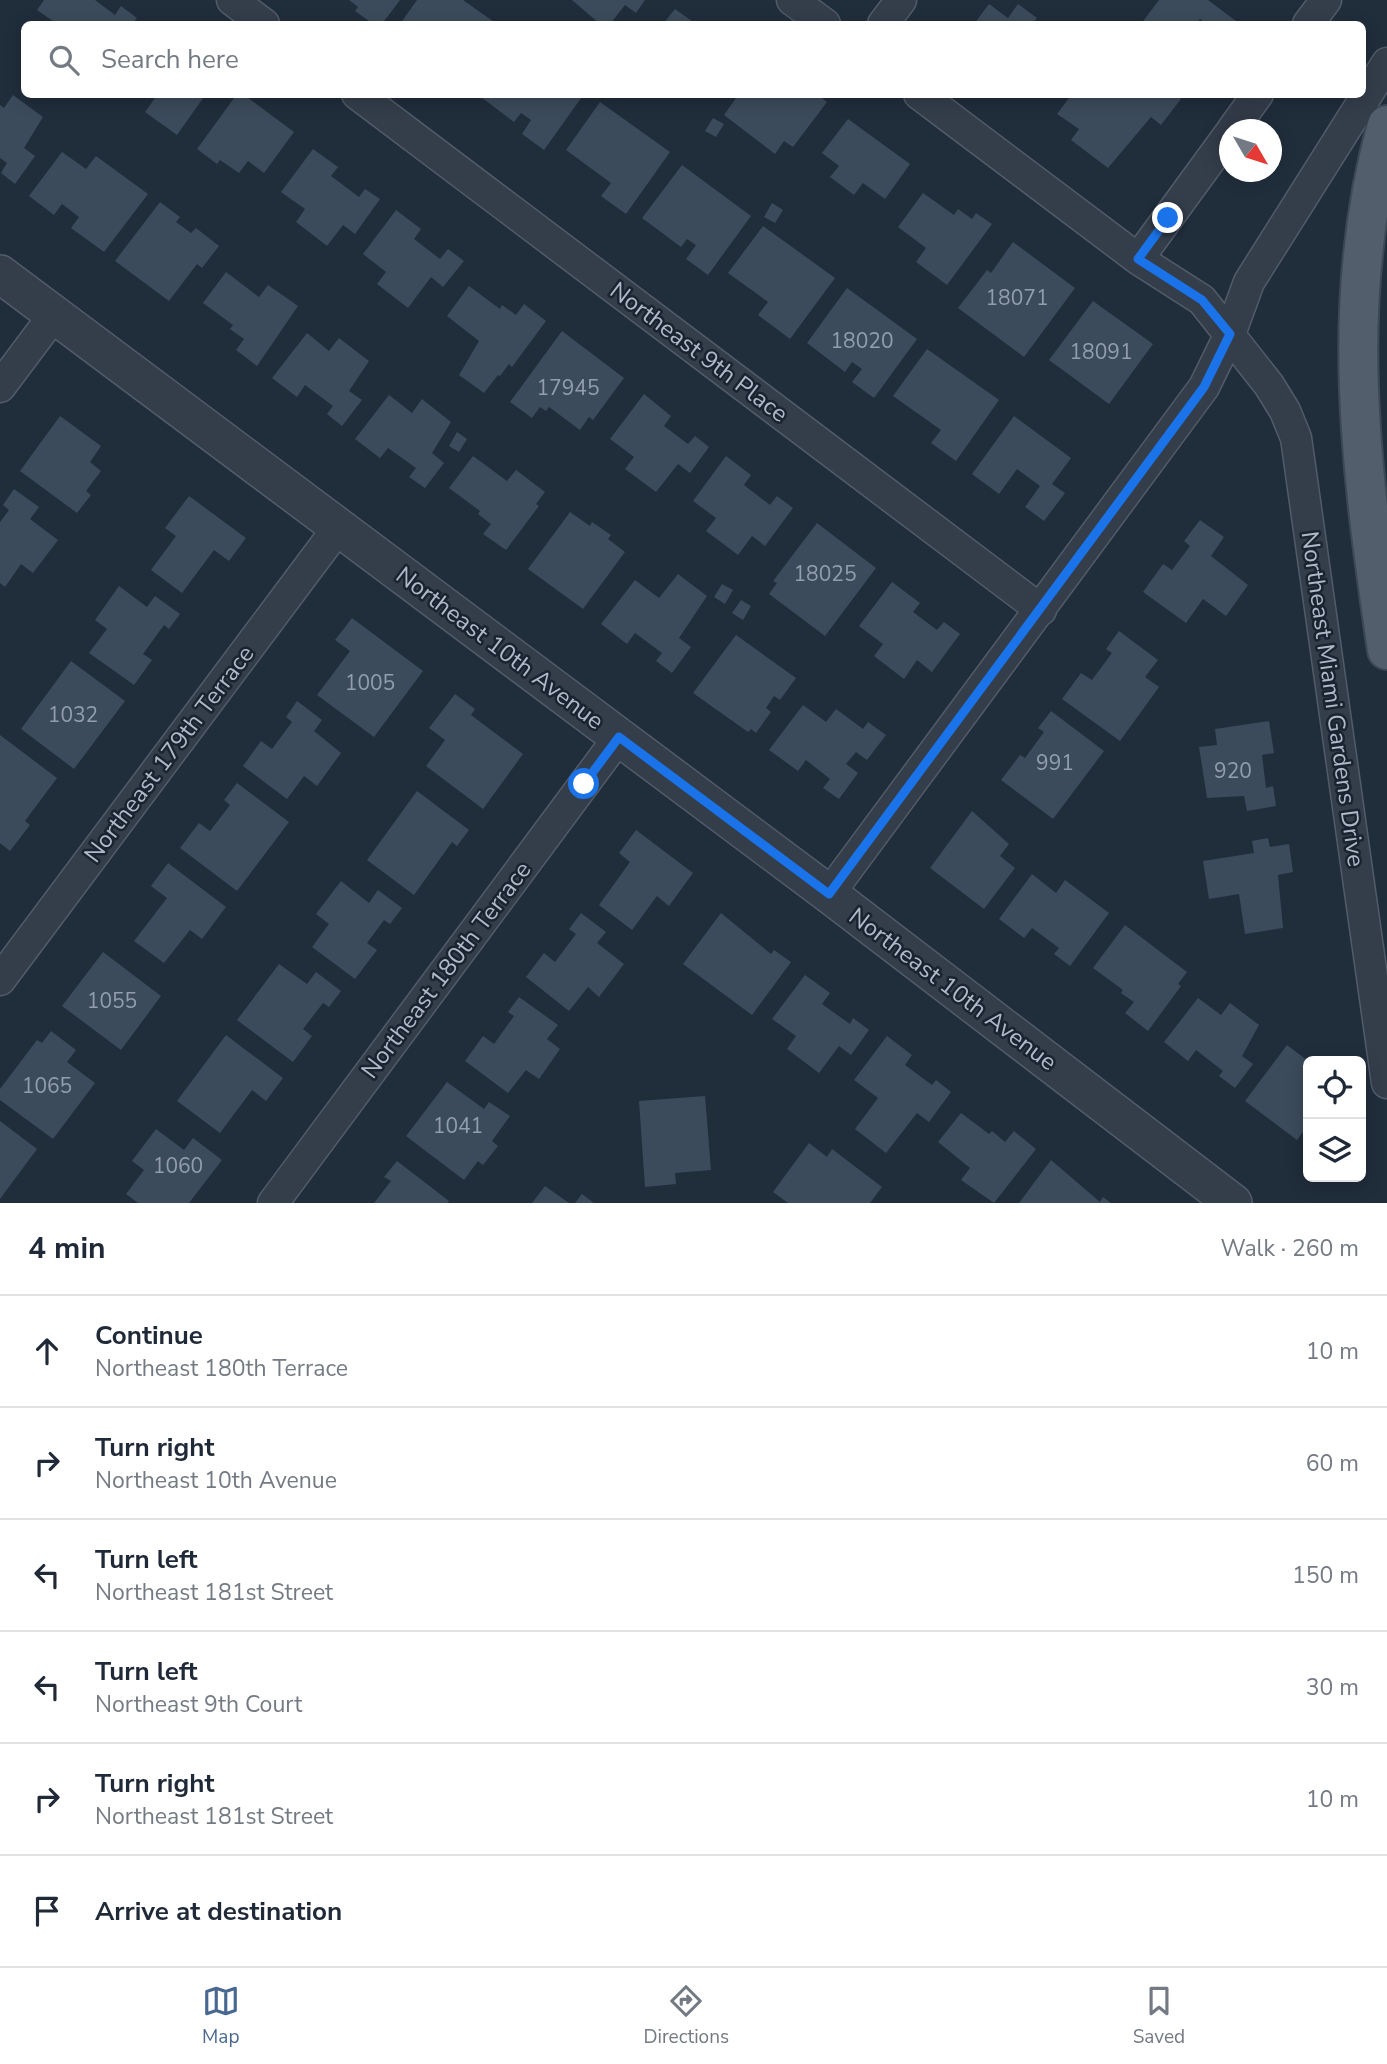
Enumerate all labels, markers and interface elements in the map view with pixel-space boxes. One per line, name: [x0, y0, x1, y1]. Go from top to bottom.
search box: [21, 21, 1366, 98]
icon: search: [45, 41, 83, 79]
text: Search here: [101, 42, 239, 77]
north arrow: [1219, 119, 1282, 182]
route end: [1152, 202, 1183, 233]
street label: Northeast 9th Place: [603, 274, 795, 430]
house number: 18071: [986, 284, 1049, 312]
house number: 18020: [831, 327, 894, 355]
house number: 18091: [1070, 338, 1133, 366]
house number: 17945: [537, 374, 600, 402]
street label: Northeast Miami Gardens Drive: [1294, 529, 1372, 869]
street label: Northeast 10th Avenue: [390, 559, 610, 737]
house number: 18025: [794, 560, 857, 588]
street label: Northeast 179th Terrace: [77, 639, 261, 869]
house number: 1005: [345, 669, 395, 697]
house number: 1032: [48, 701, 98, 729]
house number: 991: [1036, 749, 1074, 777]
house number: 920: [1214, 757, 1252, 785]
route start: [568, 768, 599, 799]
street label: Northeast 180th Terrace: [354, 855, 538, 1085]
street label: Northeast 10th Avenue: [843, 900, 1063, 1078]
house number: 1055: [87, 987, 137, 1015]
map controls: [1303, 1056, 1366, 1182]
button: locate: [1303, 1056, 1366, 1119]
house number: 1065: [22, 1072, 72, 1100]
house number: 1041: [433, 1112, 483, 1140]
button: layers: [1303, 1119, 1366, 1182]
house number: 1060: [153, 1152, 203, 1180]
text: 4 min: [28, 1228, 106, 1269]
text: Walk · 260 m: [1220, 1233, 1359, 1264]
text: Continue: [95, 1318, 203, 1353]
icon: ahead: [28, 1332, 66, 1370]
text: 10 m: [1306, 1336, 1359, 1367]
text: Northeast 180th Terrace: [95, 1353, 348, 1384]
text: Turn right: [95, 1430, 214, 1465]
icon: right: [28, 1444, 66, 1482]
text: 60 m: [1306, 1448, 1359, 1479]
text: Northeast 10th Avenue: [95, 1465, 337, 1496]
text: Turn left: [95, 1542, 198, 1577]
icon: left: [28, 1556, 66, 1594]
text: 150 m: [1292, 1560, 1359, 1591]
text: Northeast 181st Street: [95, 1577, 333, 1608]
text: Turn left: [95, 1654, 198, 1689]
icon: left: [28, 1668, 66, 1706]
text: 30 m: [1306, 1672, 1359, 1703]
text: Northeast 9th Court: [95, 1689, 302, 1720]
text: Turn right: [95, 1766, 214, 1801]
icon: right: [28, 1780, 66, 1818]
text: 10 m: [1306, 1784, 1359, 1815]
text: Northeast 181st Street: [95, 1801, 333, 1832]
icon: arrive: [28, 1892, 66, 1930]
text: Arrive at destination: [95, 1894, 342, 1929]
tab: Map: [202, 1982, 240, 2050]
tab: Directions: [643, 1982, 729, 2050]
tab: Saved: [1133, 1982, 1185, 2050]

